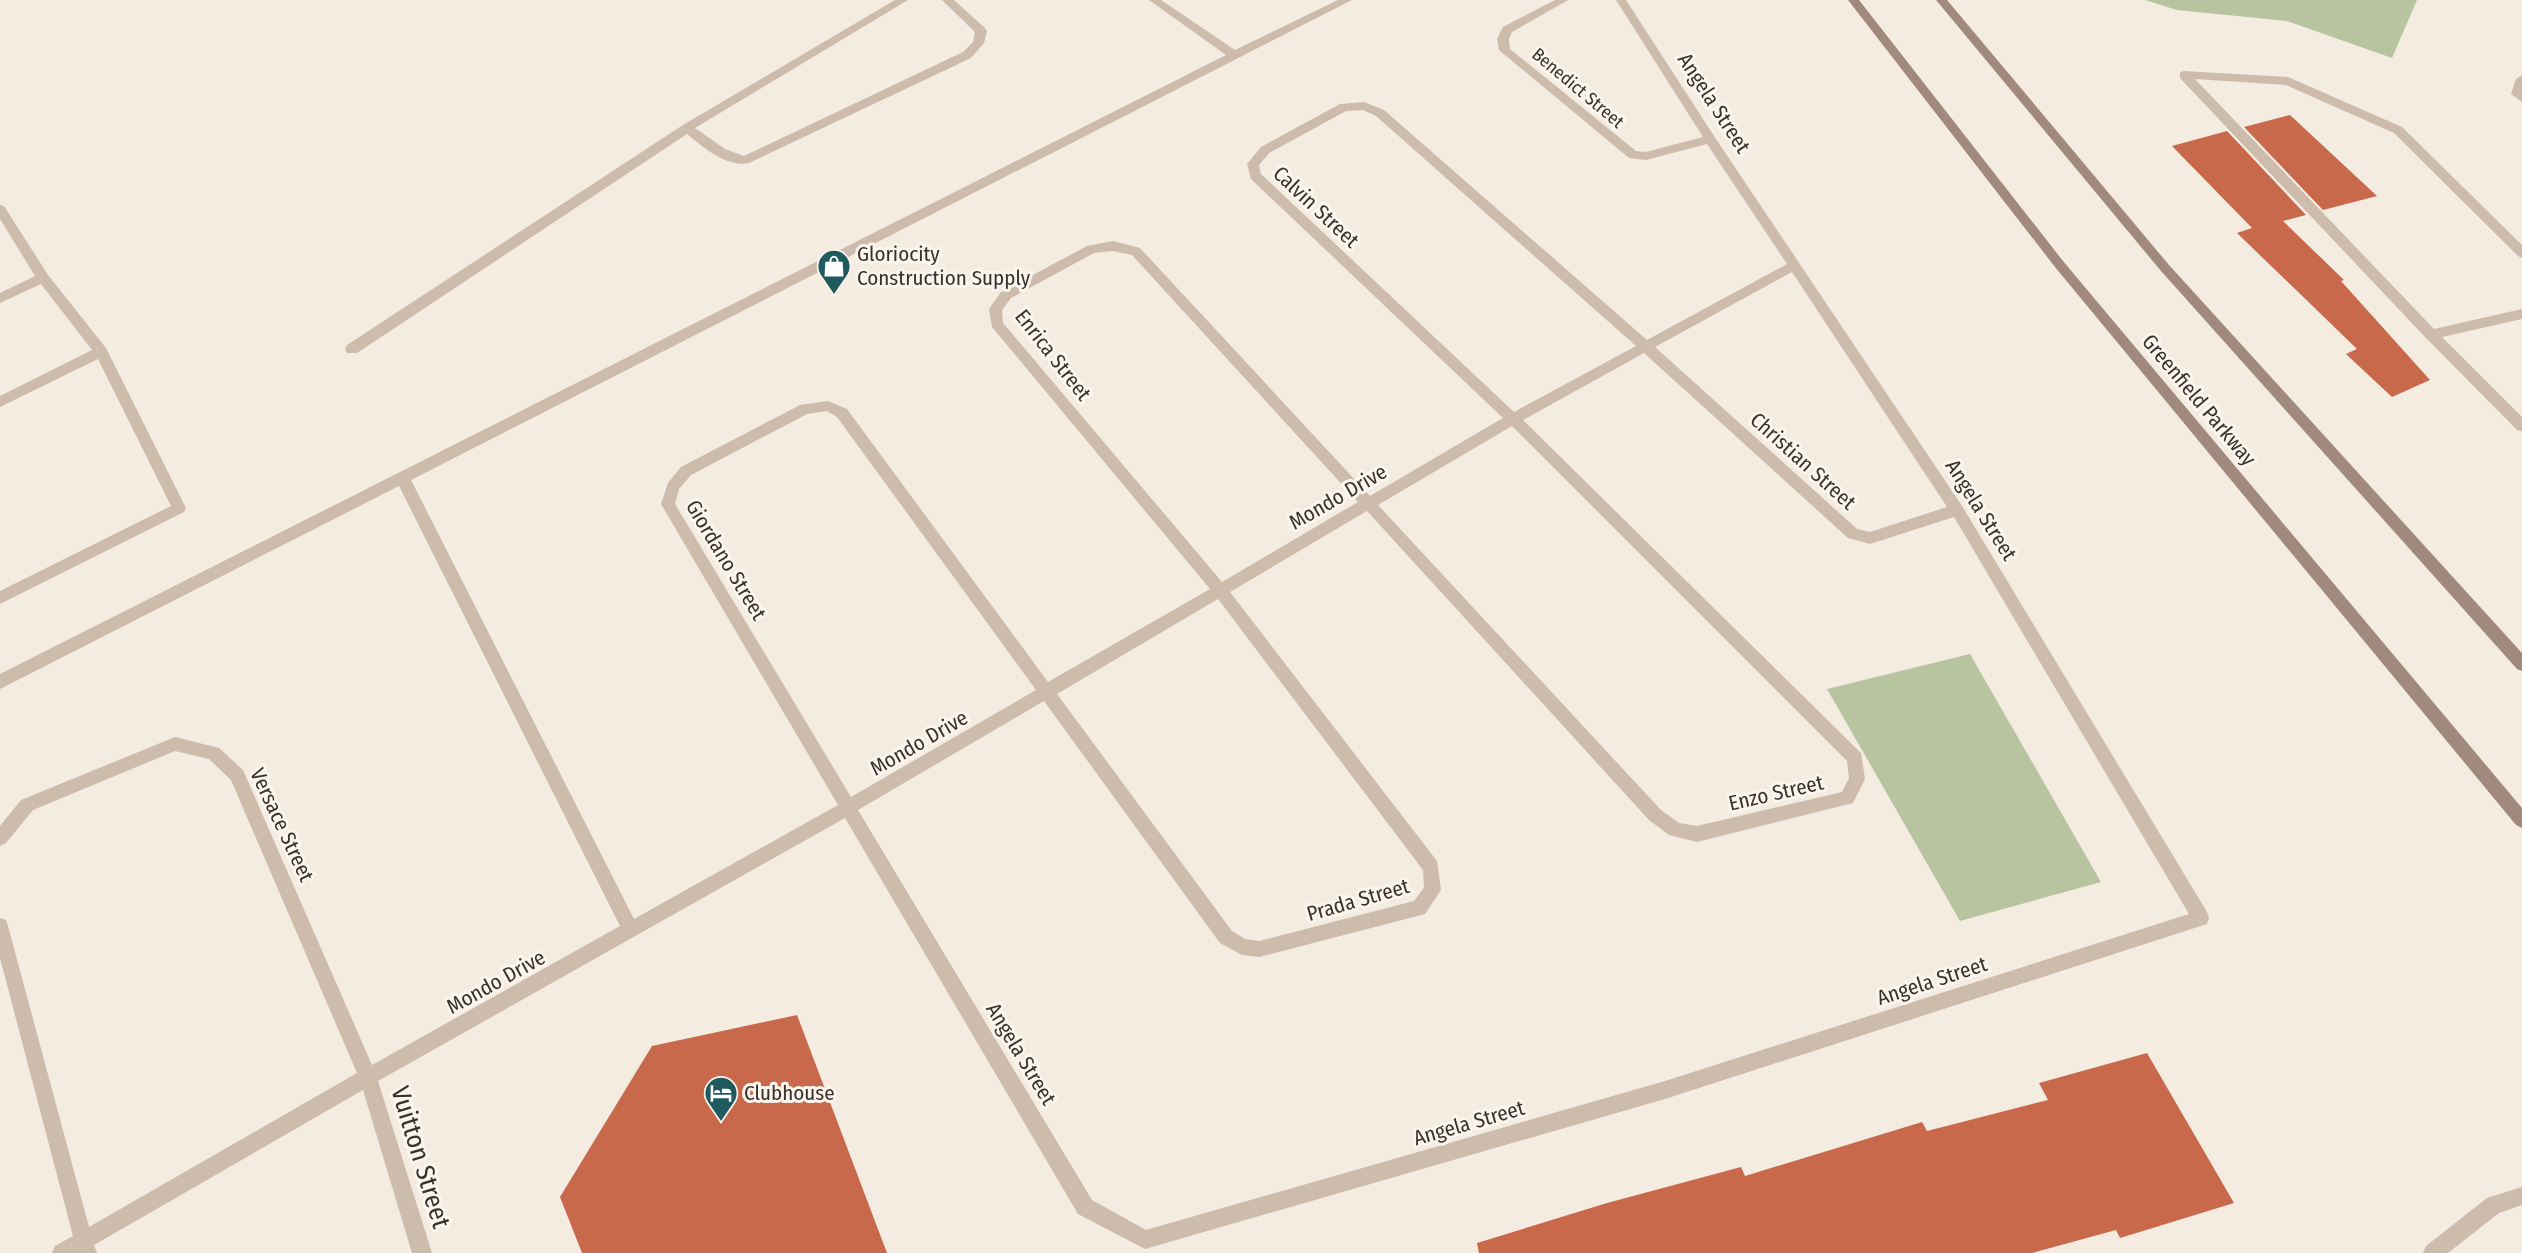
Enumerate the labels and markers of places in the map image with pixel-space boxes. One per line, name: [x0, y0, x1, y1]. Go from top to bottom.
place label: Gloriocity Construction Supply: [857, 241, 1031, 291]
shop icon: Gloriocity Construction Supply: [816, 248, 852, 295]
hotel icon: Clubhouse: [703, 1075, 739, 1122]
place label: Clubhouse: [744, 1080, 835, 1106]

